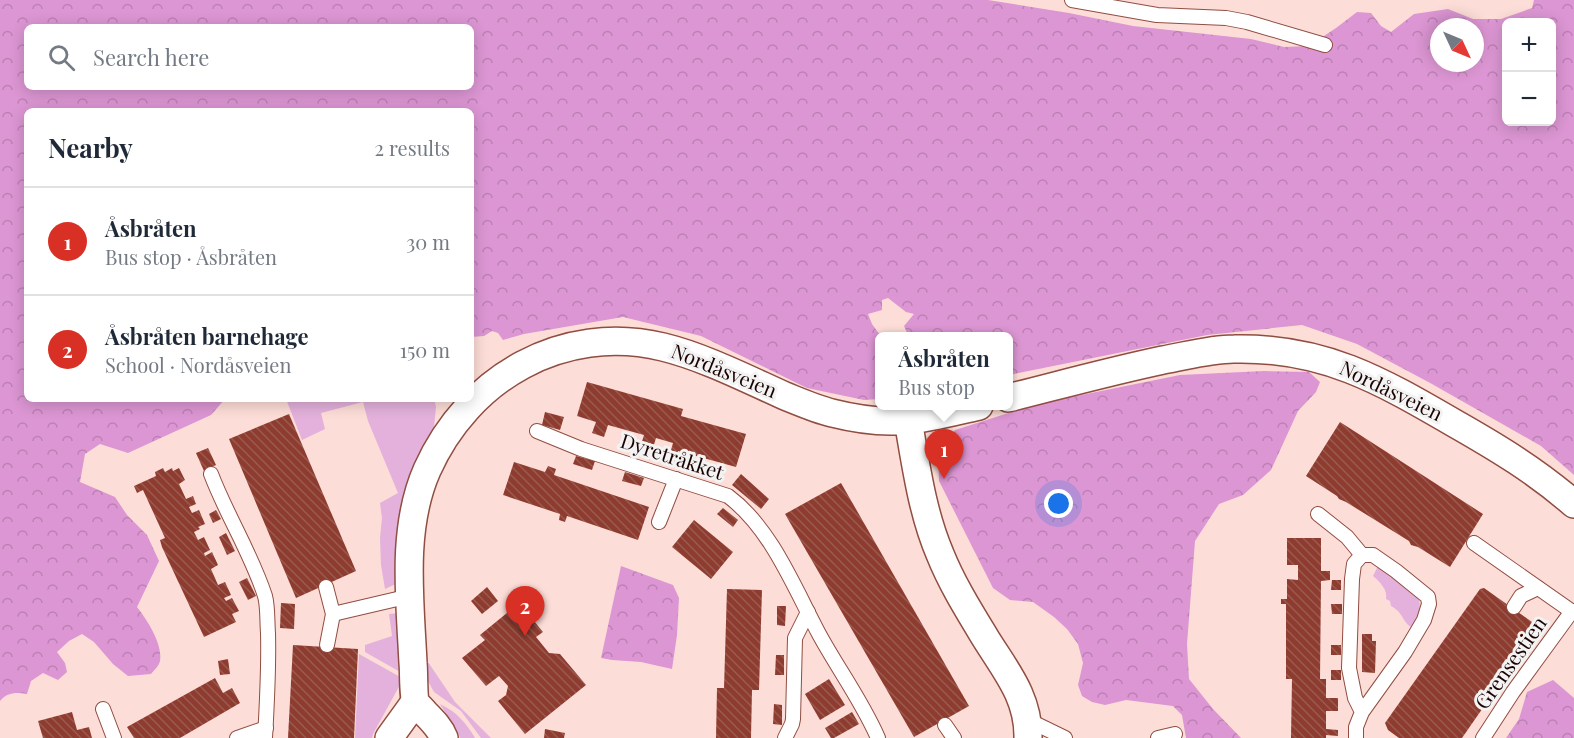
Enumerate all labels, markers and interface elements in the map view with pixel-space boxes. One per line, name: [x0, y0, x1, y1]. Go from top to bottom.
north arrow: [1430, 18, 1484, 72]
map controls: [1502, 18, 1556, 126]
button: +: [1502, 18, 1556, 72]
search box: [24, 24, 474, 90]
icon: search: [45, 41, 78, 74]
text: Search here: [93, 42, 209, 72]
button: −: [1502, 72, 1556, 126]
text: Nearby: [48, 130, 133, 165]
text: 2 results: [375, 134, 450, 161]
text: Åsbråten: [105, 213, 197, 243]
text: 1: [64, 228, 71, 255]
text: 30 m: [406, 228, 450, 255]
text: Bus stop · Åsbråten: [105, 243, 277, 270]
text: Åsbråten barnehage: [105, 321, 309, 351]
popup: [875, 332, 1013, 410]
text: 2: [62, 336, 73, 363]
text: 150 m: [400, 336, 450, 363]
street label: Nordåsveien: [668, 336, 781, 403]
text: Åsbråten: [898, 343, 990, 373]
text: School · Nordåsveien: [105, 351, 291, 378]
street label: Nordåsveien: [1336, 353, 1448, 426]
text: Bus stop: [898, 373, 975, 400]
street label: Dyretråkket: [617, 426, 728, 485]
pin: 1: [924, 430, 964, 479]
your location: [1044, 489, 1073, 518]
pin: 2: [506, 586, 544, 636]
street label: Grensestien: [1468, 610, 1552, 714]

